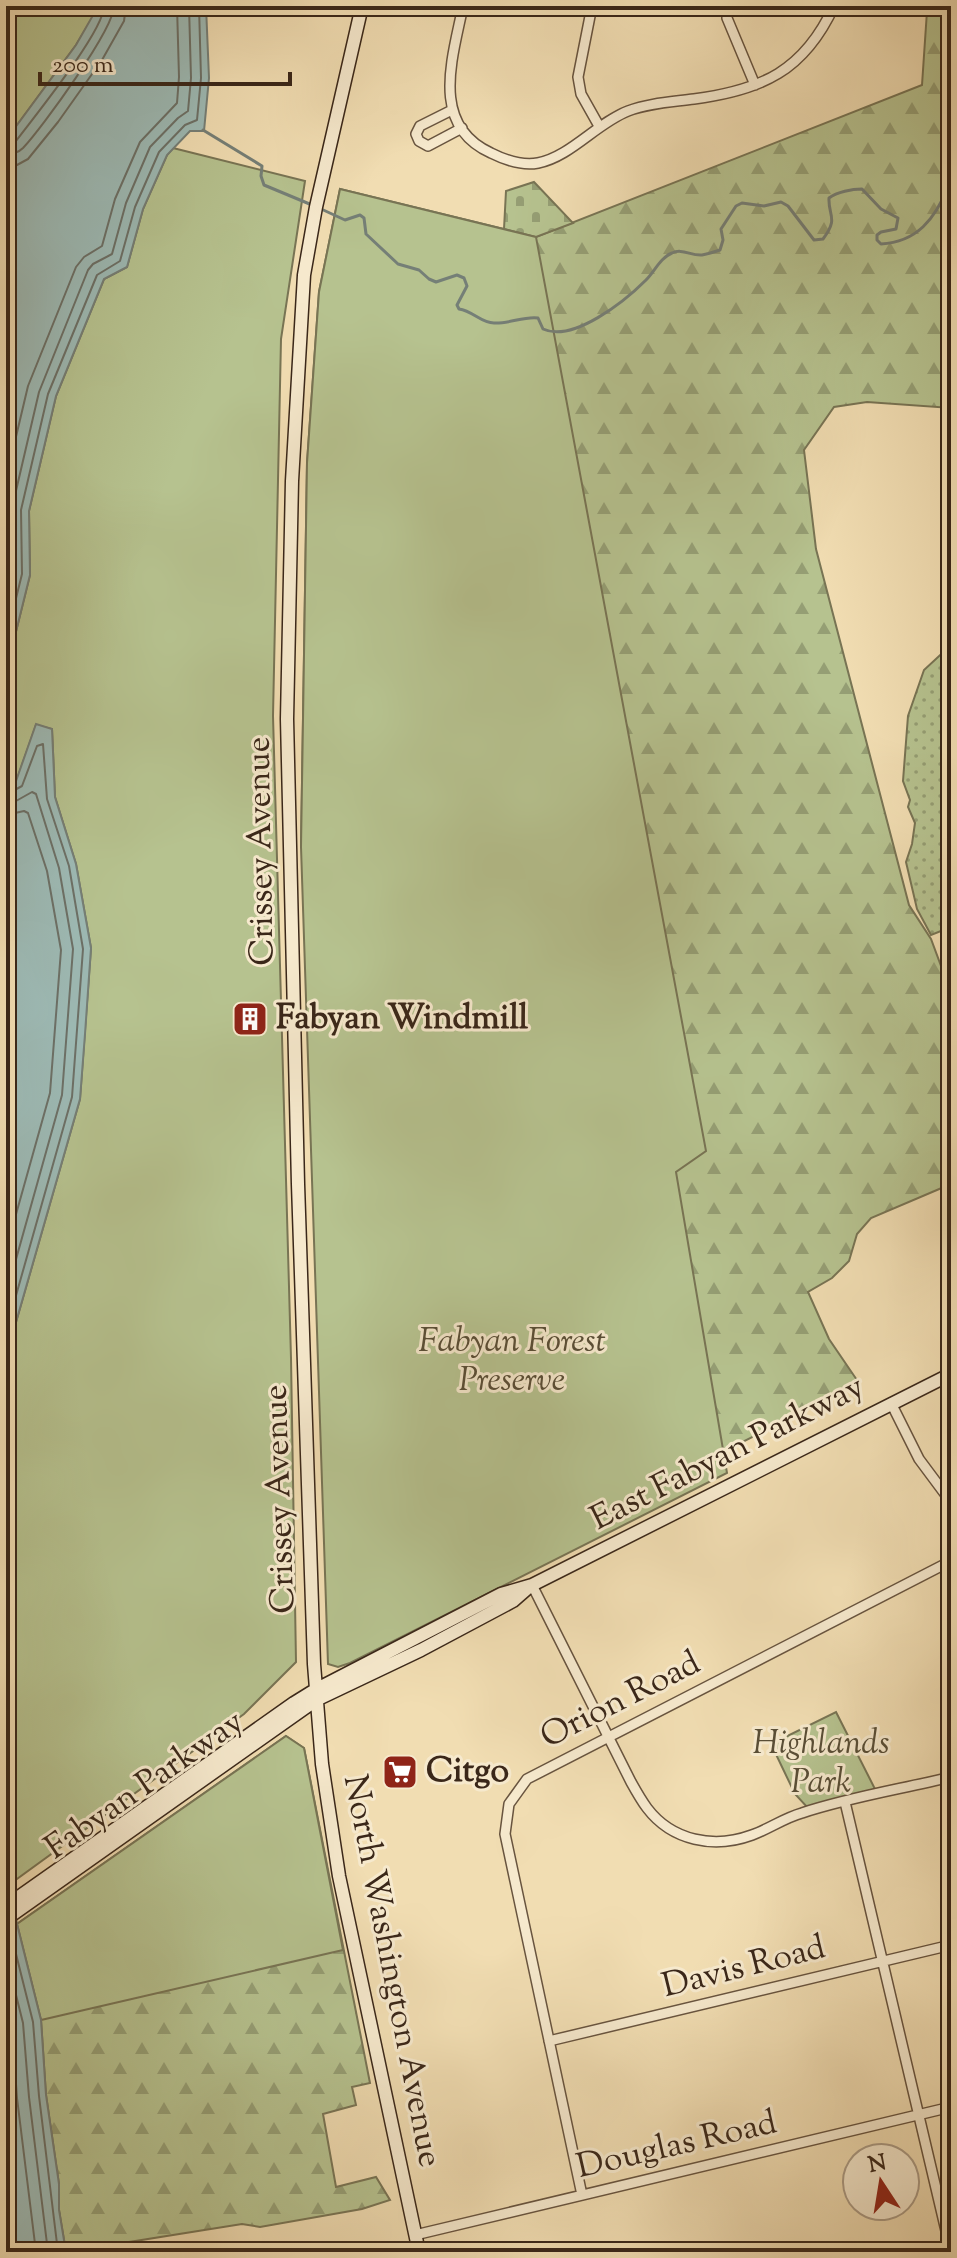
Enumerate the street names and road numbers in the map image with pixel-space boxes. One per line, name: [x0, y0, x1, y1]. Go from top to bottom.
street label: Crissey Avenue: [236, 736, 288, 966]
street label: East Fabyan Parkway: [583, 1364, 874, 1544]
street label: Crissey Avenue: [253, 1384, 309, 1614]
street label: Orion Road: [533, 1640, 709, 1762]
street label: Fabyan Parkway: [35, 1699, 255, 1873]
street label: North Washington Avenue: [329, 1771, 453, 2171]
street label: Davis Road: [657, 1924, 831, 2012]
street label: Douglas Road: [572, 2099, 782, 2193]

